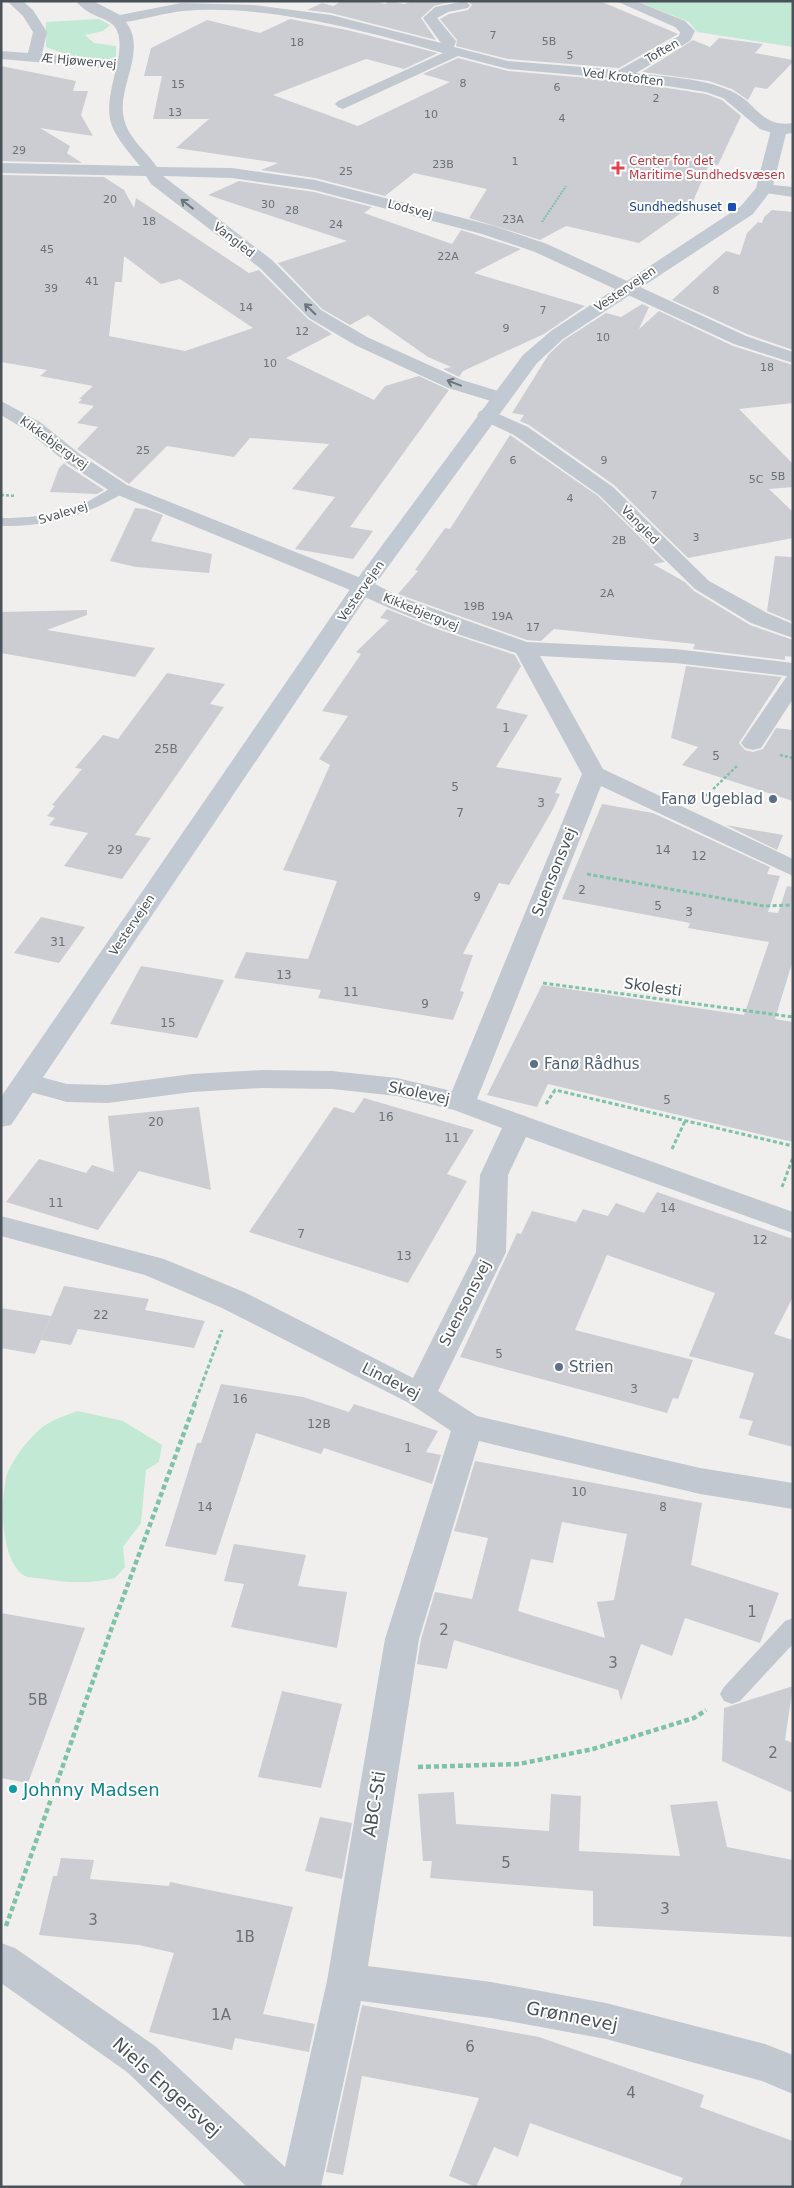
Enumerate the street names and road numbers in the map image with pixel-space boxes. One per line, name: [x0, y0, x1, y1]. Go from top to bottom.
street label: Toften: [642, 36, 681, 67]
street label: Æ Hjøwervej: [41, 51, 117, 71]
street label: Ved Krotoften: [582, 65, 664, 89]
street label: Lodsvej: [386, 197, 434, 221]
street label: Vangled: [211, 220, 257, 260]
street label: Vestervejen: [592, 263, 658, 315]
street label: Kikkebjergvej: [17, 414, 91, 472]
street label: Svalevej: [37, 499, 89, 527]
street label: Vangled: [618, 503, 662, 547]
street label: Vestervejen: [335, 558, 387, 624]
street label: Kikkebjergvej: [381, 590, 461, 634]
street label: Suensonsvej: [528, 825, 580, 919]
street label: Vestervejen: [106, 892, 158, 958]
street label: Skolesti: [623, 974, 683, 1000]
street label: Skolevej: [387, 1078, 451, 1108]
street label: Suensonsvej: [436, 1257, 494, 1349]
street label: Lindevej: [359, 1359, 423, 1403]
street label: ABC-Sti: [358, 1769, 390, 1839]
street label: Grønnevej: [524, 1997, 620, 2035]
street label: Niels Engersvej: [109, 2033, 225, 2141]

